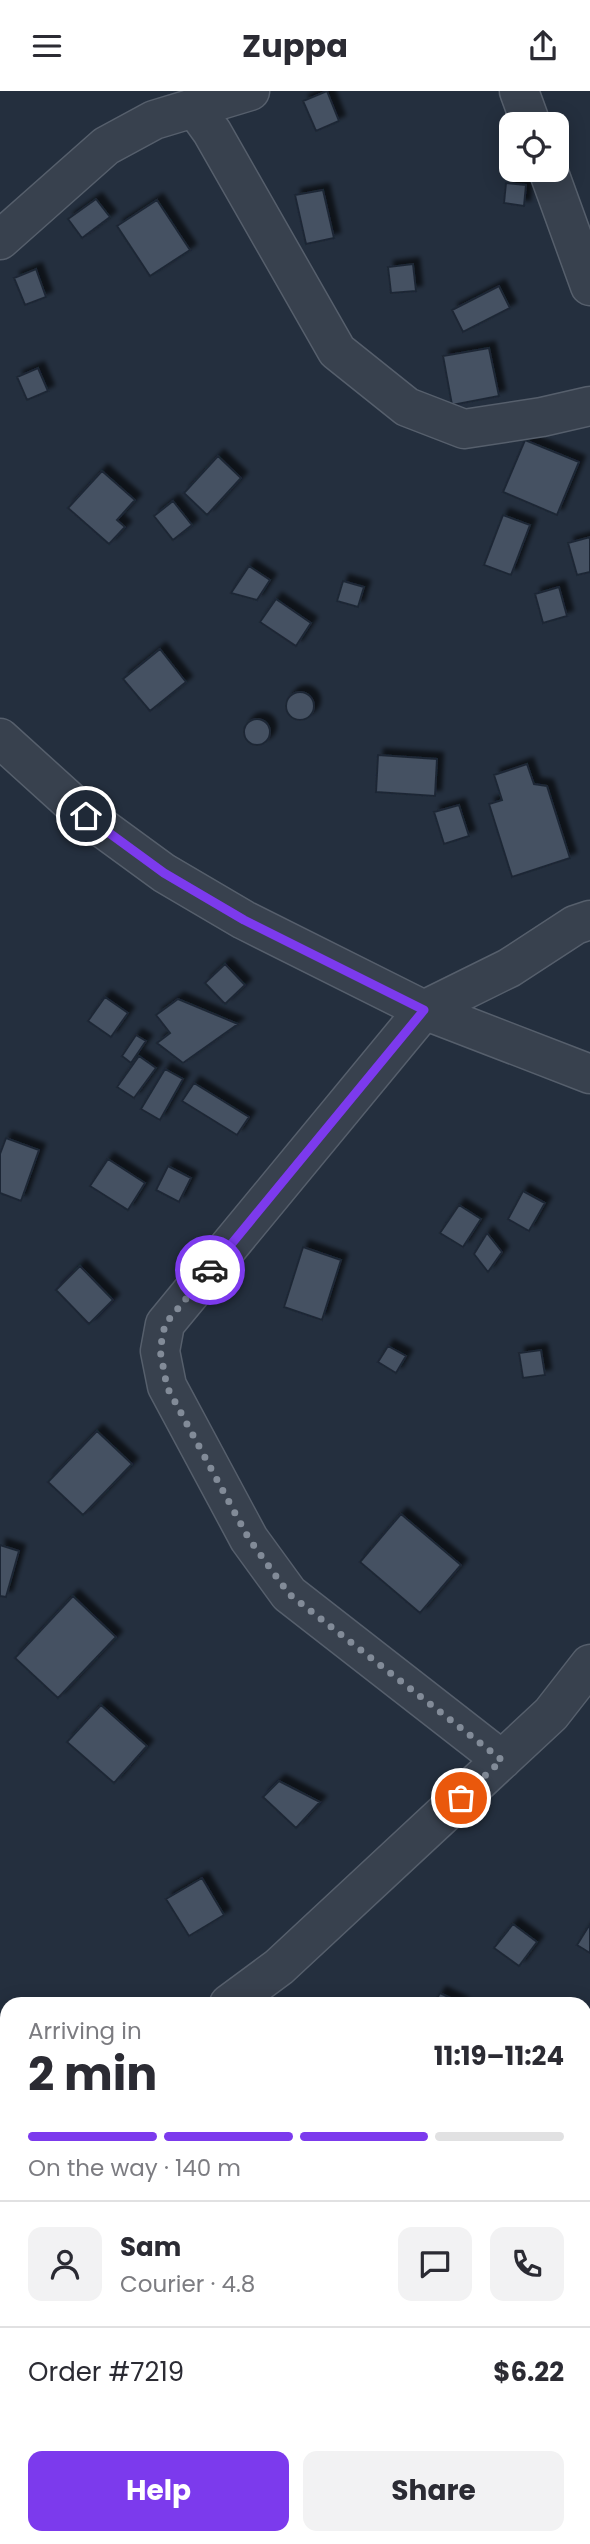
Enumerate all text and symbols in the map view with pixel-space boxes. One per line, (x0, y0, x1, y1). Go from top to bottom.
text: Zuppa (242, 23, 348, 68)
icon: menu (28, 27, 66, 65)
icon: share (524, 27, 562, 65)
map controls (499, 112, 569, 182)
button: locate (499, 112, 569, 182)
pin (56, 786, 116, 846)
icon: home (67, 797, 105, 835)
courier (175, 1235, 245, 1305)
icon: car (191, 1251, 229, 1289)
pin (431, 1768, 491, 1828)
icon: bag (442, 1779, 480, 1817)
text: Arriving in (28, 2015, 142, 2047)
text: 11:19–11:24 (434, 2038, 564, 2074)
text: 2 min (28, 2042, 157, 2106)
text: On the way · 140 m (28, 2152, 241, 2184)
button: person (28, 2227, 102, 2301)
button: chat (398, 2227, 472, 2301)
button: phone (490, 2227, 564, 2301)
text: Sam (120, 2229, 181, 2265)
text: Courier · 4.8 (120, 2268, 255, 2300)
text: Order #7219 (28, 2354, 184, 2390)
text: $6.22 (493, 2354, 564, 2390)
button: Help (28, 2451, 289, 2531)
button: Share (303, 2451, 564, 2531)

